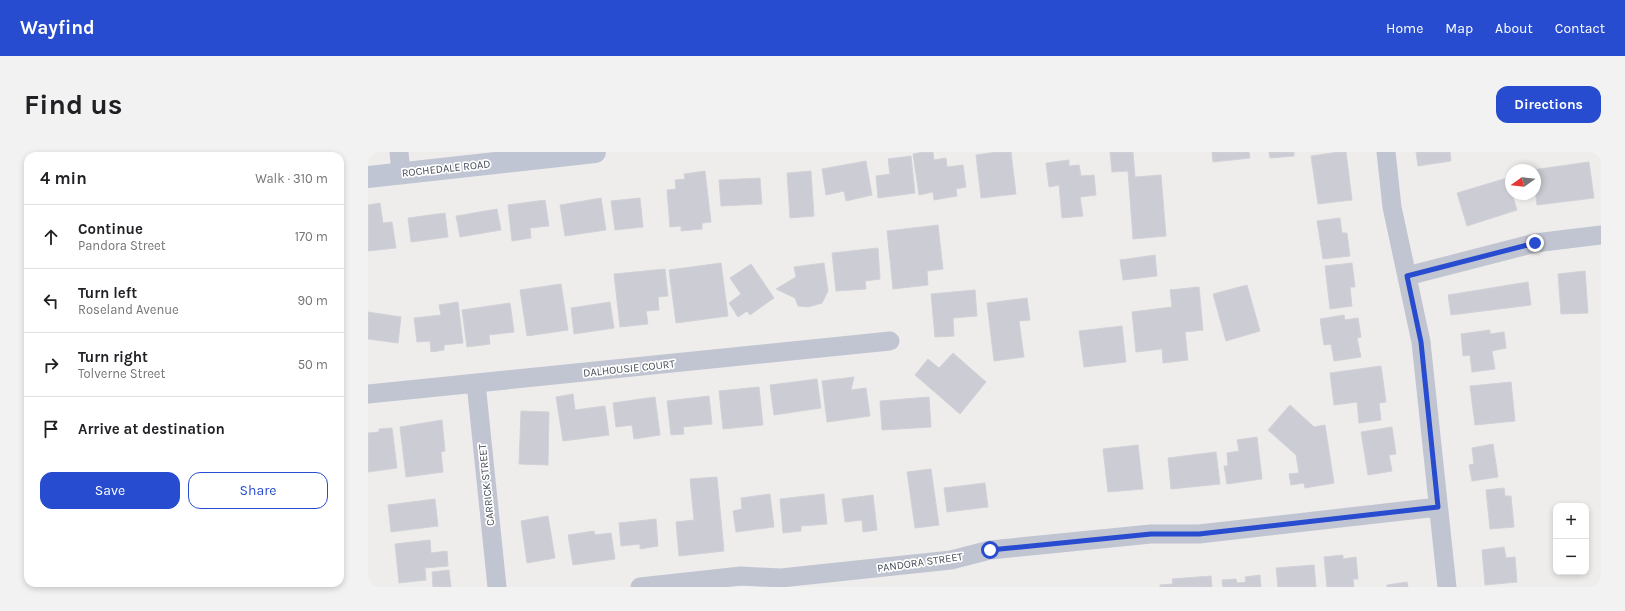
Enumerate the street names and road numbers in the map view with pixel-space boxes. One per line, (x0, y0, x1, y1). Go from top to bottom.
street label: ROCHEDALE ROAD (401, 157, 491, 180)
street label: DALHOUSIE COURT (583, 357, 676, 380)
street label: CARRICK STREET (476, 443, 497, 527)
street label: PANDORA STREET (876, 550, 964, 575)

